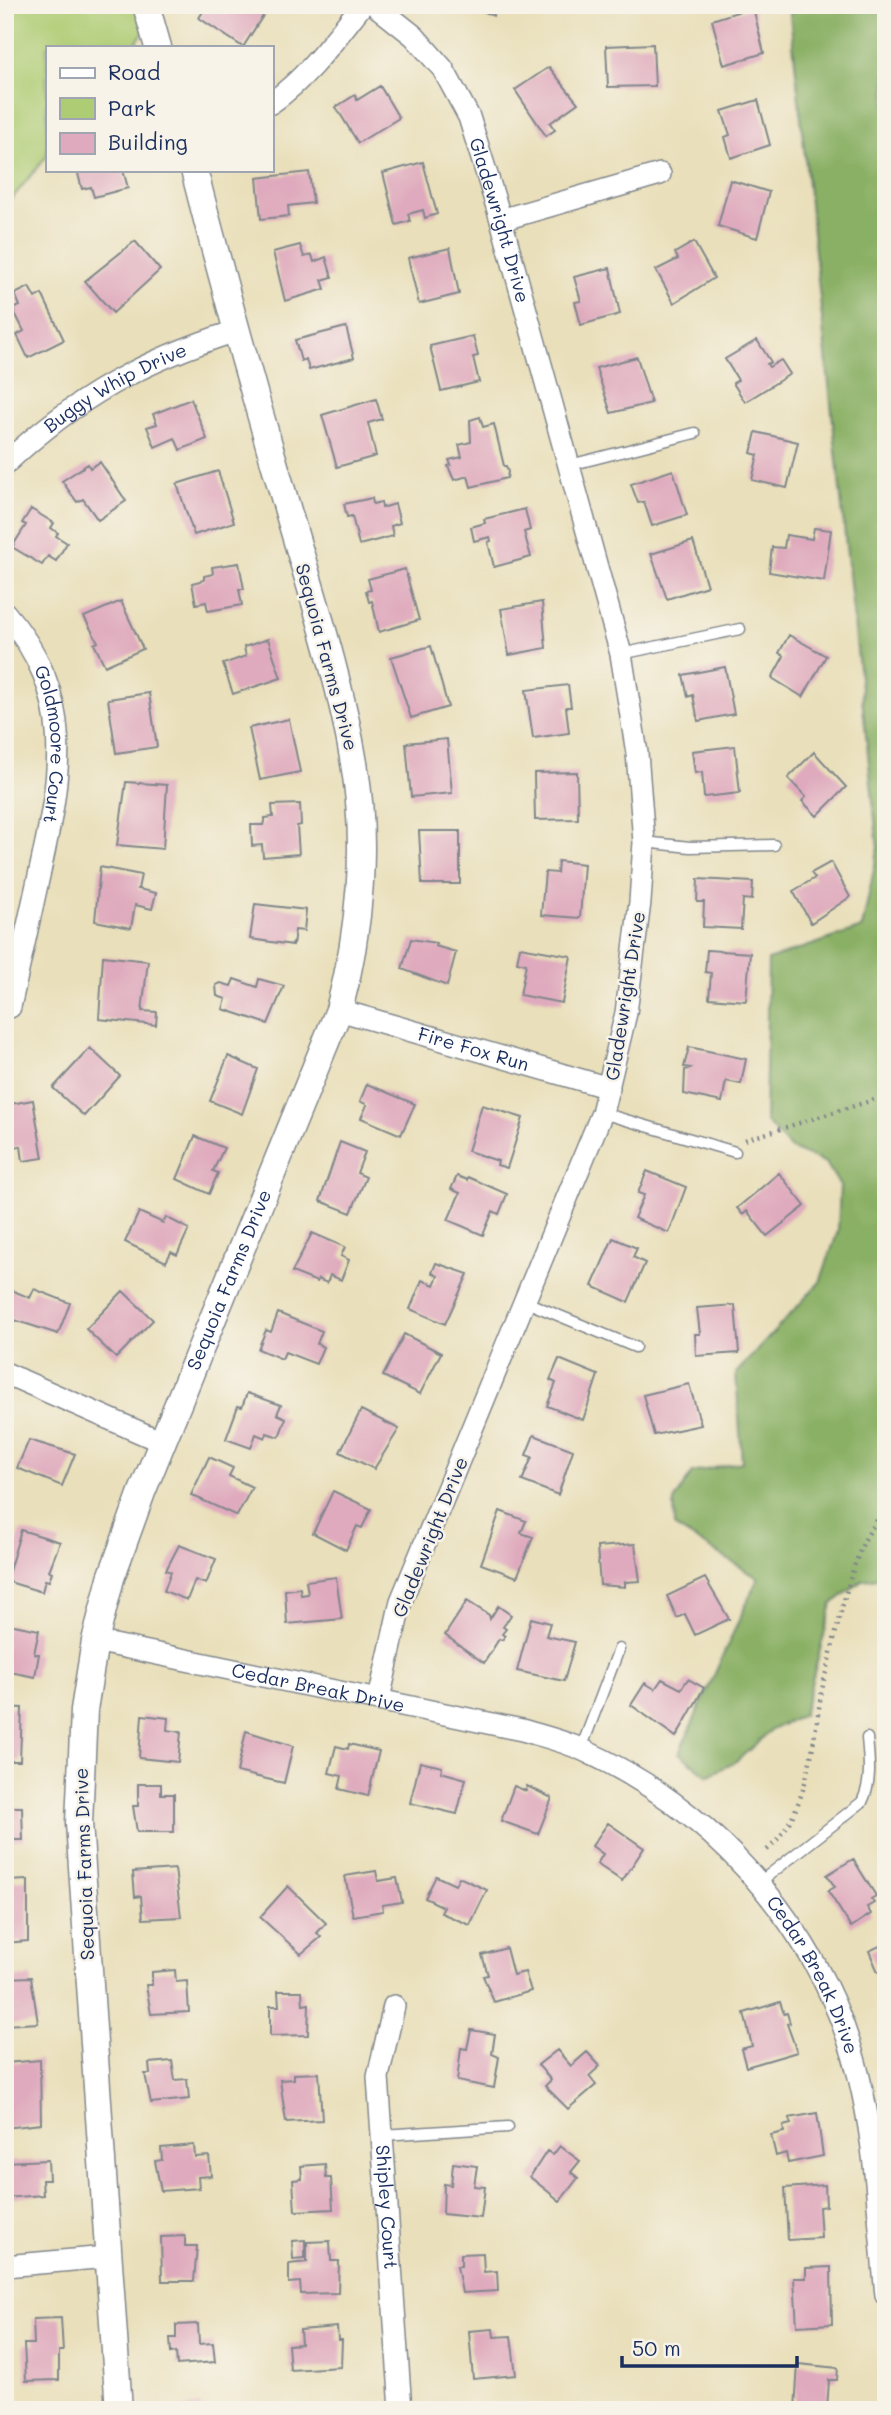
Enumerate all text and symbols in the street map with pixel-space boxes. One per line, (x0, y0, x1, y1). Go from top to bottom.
legend (46, 46, 273, 172)
text: Road (108, 58, 160, 85)
text: Park (108, 94, 156, 121)
text: Building (108, 128, 188, 155)
street label: Gladewright Drive (464, 134, 536, 305)
street label: Buggy Whip Drive (38, 337, 190, 438)
street label: Sequoia Farms Drive (290, 561, 364, 753)
street label: Goldmoore Court (29, 661, 71, 826)
street label: Gladewright Drive (599, 910, 650, 1082)
street label: Fire Fox Run (415, 1020, 532, 1076)
street label: Sequoia Farms Drive (180, 1186, 276, 1374)
street label: Gladewright Drive (386, 1453, 473, 1621)
street label: Cedar Break Drive (229, 1657, 407, 1717)
street label: Sequoia Farms Drive (68, 1767, 99, 1961)
street label: Cedar Break Drive (761, 1890, 865, 2057)
street label: Shipley Court (371, 2144, 404, 2270)
scale bar (622, 2324, 796, 2368)
text: 50 m (632, 2334, 681, 2361)

